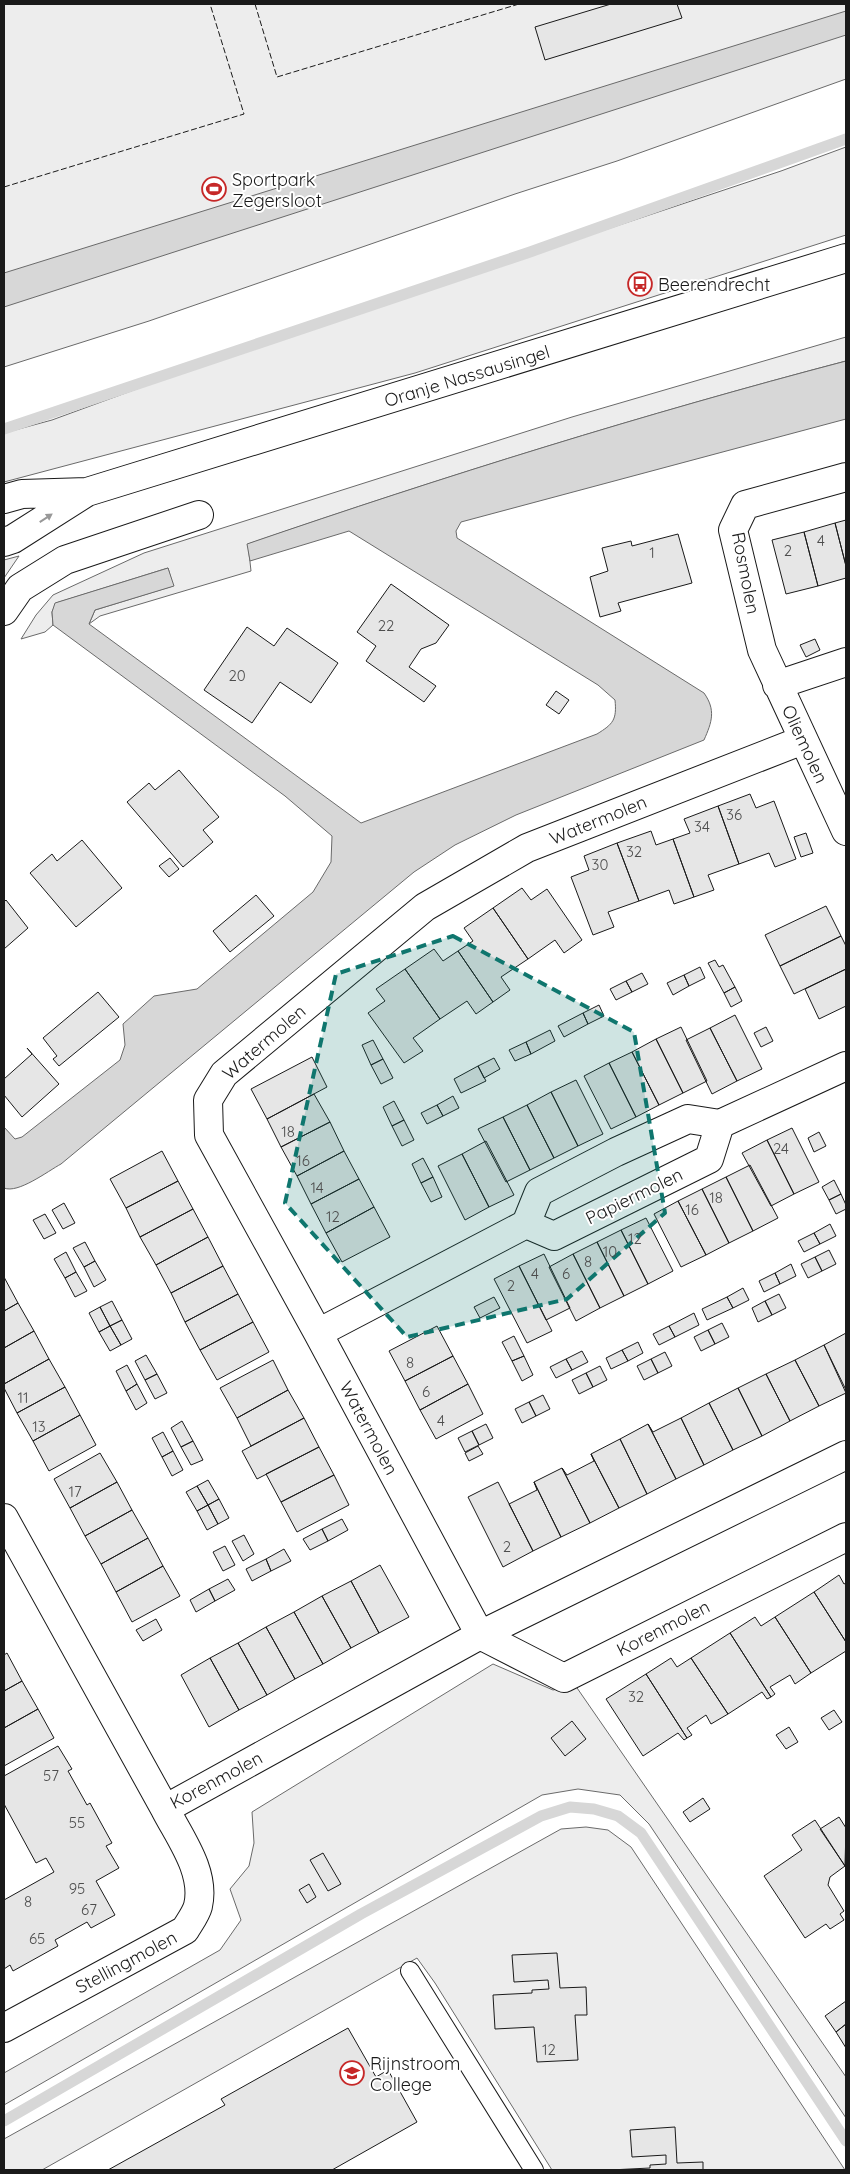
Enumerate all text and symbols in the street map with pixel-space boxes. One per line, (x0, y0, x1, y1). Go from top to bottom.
place label: Sportpark Zegersloot (232, 168, 322, 212)
sports icon: Sportpark Zegersloot (201, 176, 227, 202)
bus stop icon: Beerendrecht (627, 271, 653, 297)
place label: Beerendrecht (658, 273, 770, 296)
street label: Oranje Nassausingel (382, 340, 552, 412)
one-way arrow (39, 513, 52, 523)
street label: Rosmolen (727, 530, 765, 616)
house number: 4 (817, 531, 825, 550)
house number: 2 (784, 541, 792, 560)
house number: 1 (649, 543, 655, 562)
house number: 22 (378, 616, 394, 635)
house number: 20 (228, 666, 246, 685)
street label: Oliemolen (777, 701, 833, 787)
street label: Watermolen (546, 790, 650, 850)
house number: 36 (726, 805, 742, 824)
house number: 34 (694, 817, 710, 836)
house number: 32 (626, 842, 642, 861)
house number: 30 (592, 855, 608, 874)
street label: Watermolen (218, 1000, 310, 1084)
house number: 18 (281, 1122, 295, 1141)
house number: 24 (773, 1139, 789, 1158)
house number: 16 (296, 1151, 310, 1170)
street label: Papiermolen (582, 1163, 686, 1229)
house number: 14 (310, 1178, 324, 1197)
house number: 18 (709, 1188, 723, 1207)
house number: 16 (685, 1200, 699, 1219)
house number: 12 (326, 1207, 340, 1226)
house number: 12 (628, 1229, 642, 1248)
house number: 10 (603, 1242, 617, 1261)
house number: 8 (584, 1252, 592, 1271)
house number: 4 (531, 1264, 539, 1283)
house number: 6 (562, 1264, 570, 1283)
house number: 2 (507, 1276, 515, 1295)
house number: 8 (406, 1353, 414, 1372)
street label: Watermolen (335, 1377, 403, 1479)
house number: 6 (422, 1382, 430, 1401)
house number: 11 (17, 1388, 29, 1407)
house number: 4 (437, 1411, 445, 1430)
house number: 13 (32, 1417, 46, 1436)
house number: 17 (68, 1482, 82, 1501)
house number: 2 (503, 1537, 511, 1556)
street label: Korenmolen (613, 1595, 713, 1661)
house number: 32 (628, 1687, 644, 1706)
street label: Korenmolen (166, 1746, 266, 1814)
house number: 57 (43, 1766, 59, 1785)
house number: 55 (69, 1813, 85, 1832)
house number: 95 (69, 1879, 85, 1898)
house number: 8 (24, 1892, 32, 1911)
house number: 67 (81, 1900, 97, 1919)
street label: Stellingmolen (71, 1926, 181, 1998)
house number: 65 (29, 1929, 45, 1948)
house number: 12 (542, 2040, 556, 2059)
place label: Rijnstroom College (370, 2052, 460, 2096)
school or university icon: Rijnstroom College (339, 2060, 365, 2086)

